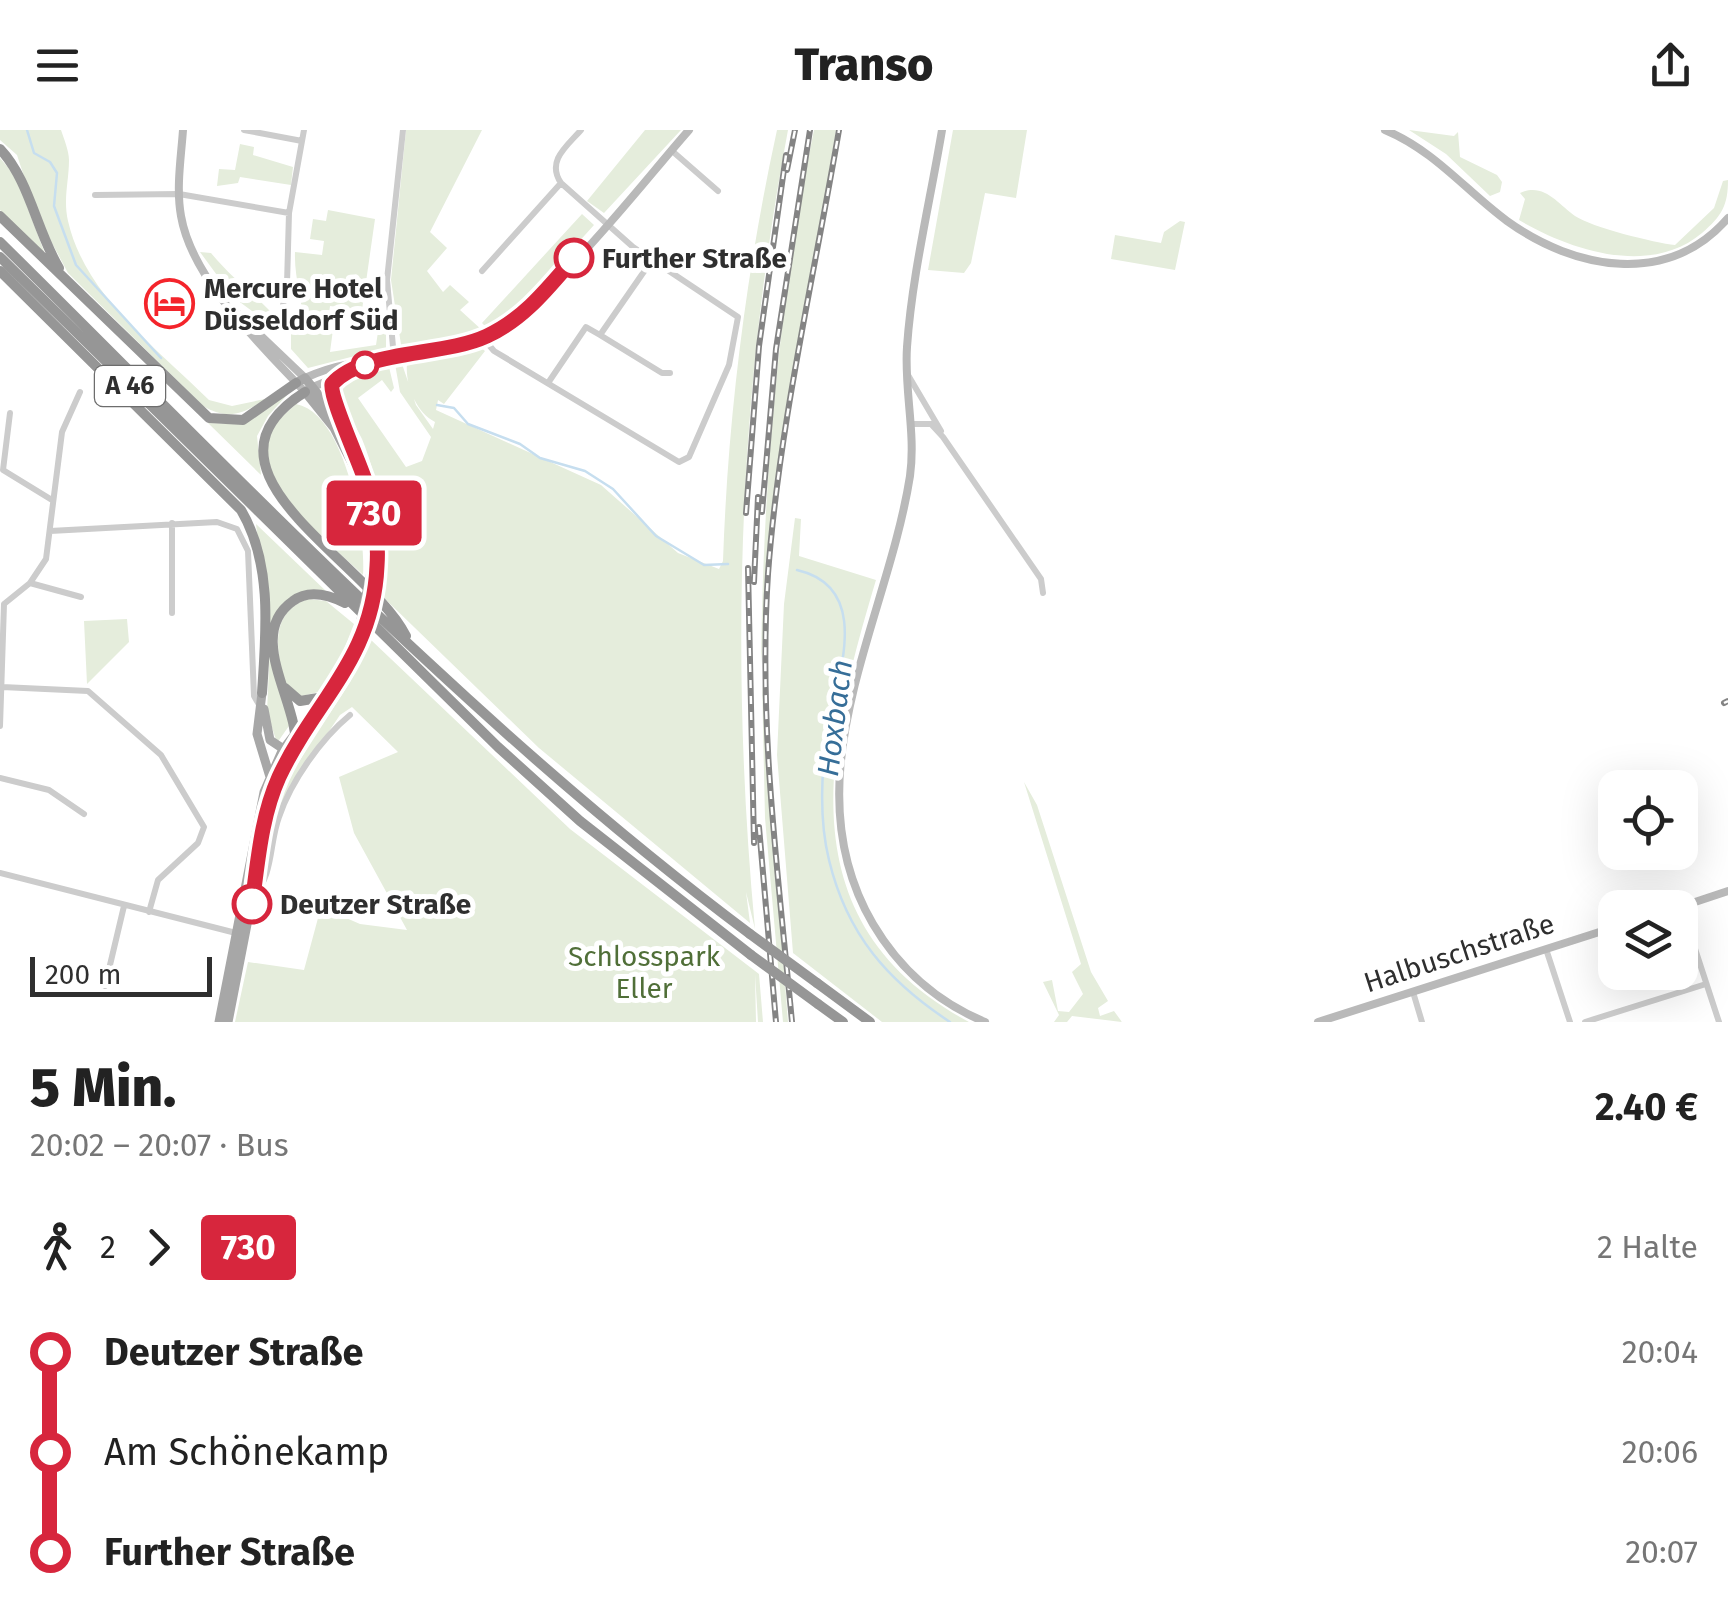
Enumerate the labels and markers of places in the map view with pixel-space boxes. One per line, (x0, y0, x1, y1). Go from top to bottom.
marker: Further Straße (555, 239, 593, 277)
place label: Further Straße (602, 242, 787, 275)
place label: Mercure Hotel Düsseldorf Süd (204, 272, 399, 337)
hotel icon: Mercure Hotel Düsseldorf Süd (143, 278, 195, 330)
unlabelled marker (352, 352, 378, 378)
marker: Deutzer Straße (233, 885, 271, 923)
place label: Deutzer Straße (280, 888, 471, 921)

